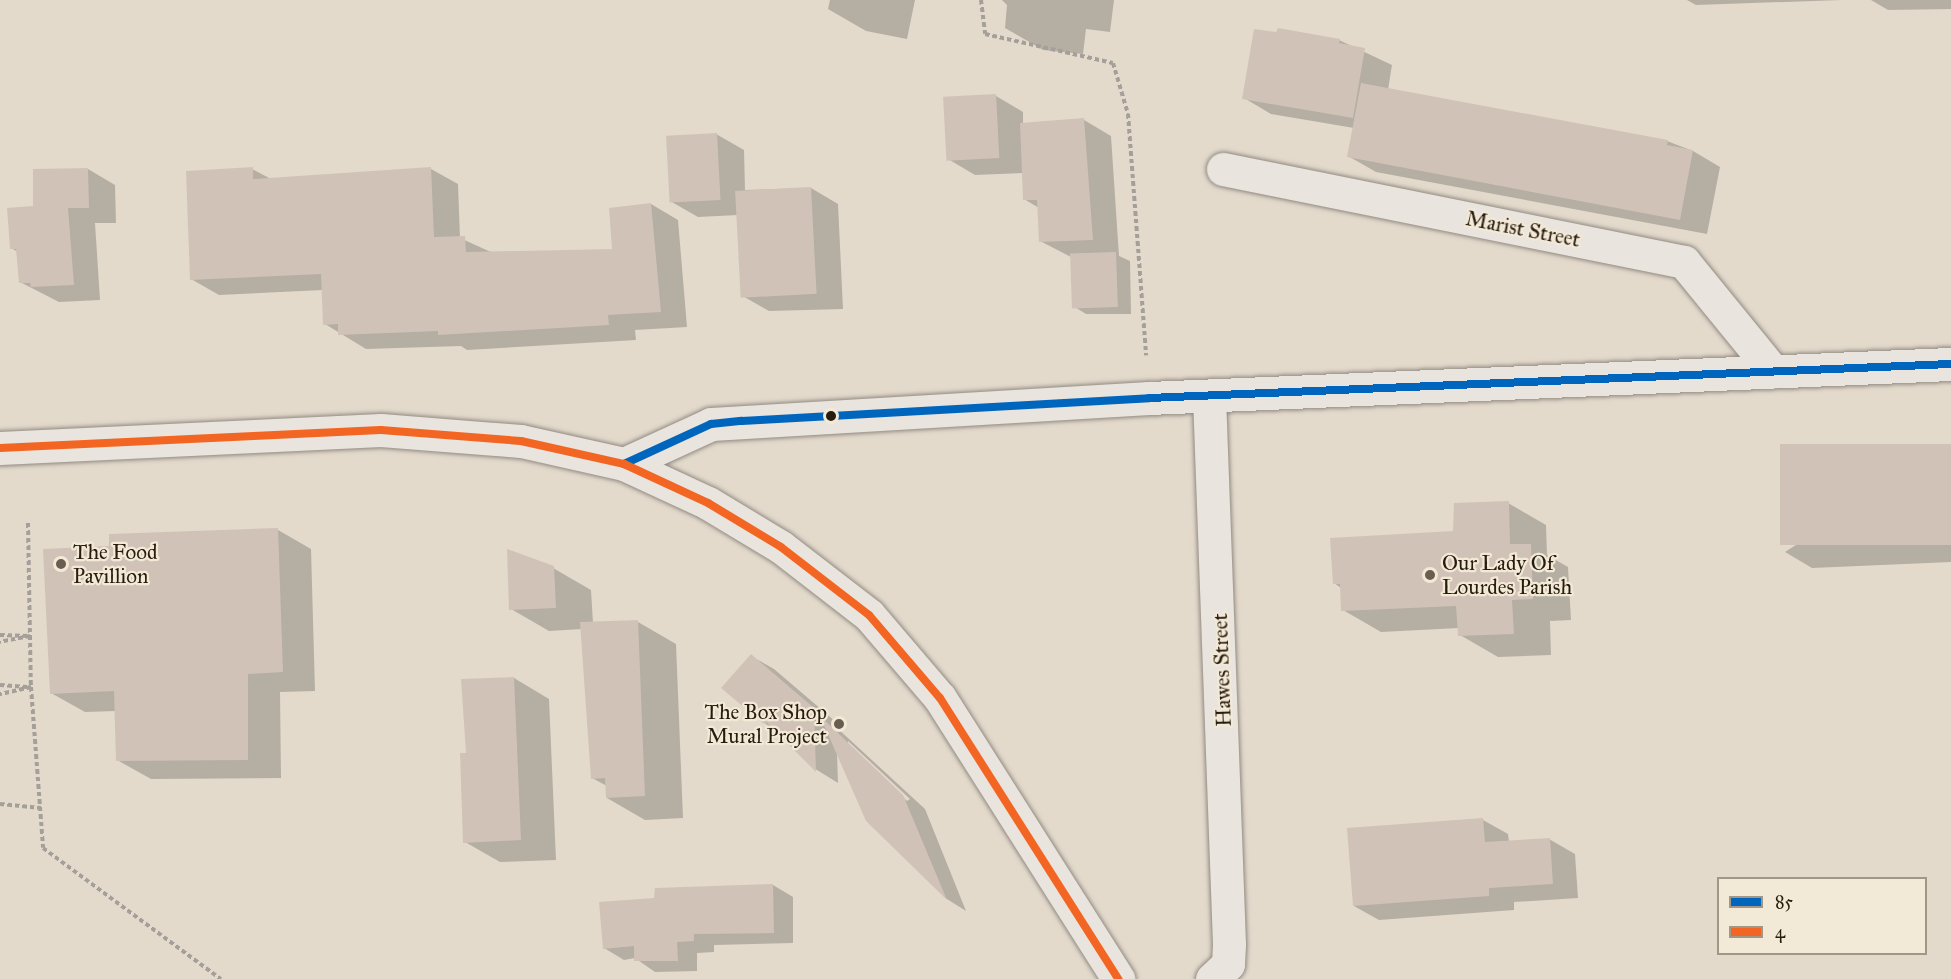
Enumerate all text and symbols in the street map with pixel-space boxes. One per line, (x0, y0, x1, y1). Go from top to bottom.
street label: Marist Street (1464, 206, 1582, 252)
unlabelled marker (825, 410, 837, 422)
place label: The Food Pavillion (73, 539, 158, 589)
place label: Our Lady Of Lourdes Parish (1442, 550, 1572, 600)
marker: The Food Pavillion (54, 557, 68, 571)
marker: Our Lady Of Lourdes Parish (1423, 568, 1437, 582)
street label: Hawes Street (1207, 613, 1237, 727)
place label: The Box Shop Mural Project (704, 699, 827, 749)
marker: The Box Shop Mural Project (832, 717, 846, 731)
legend (1717, 877, 1927, 955)
text: 85 (1775, 891, 1793, 913)
text: 4 (1775, 921, 1785, 943)

